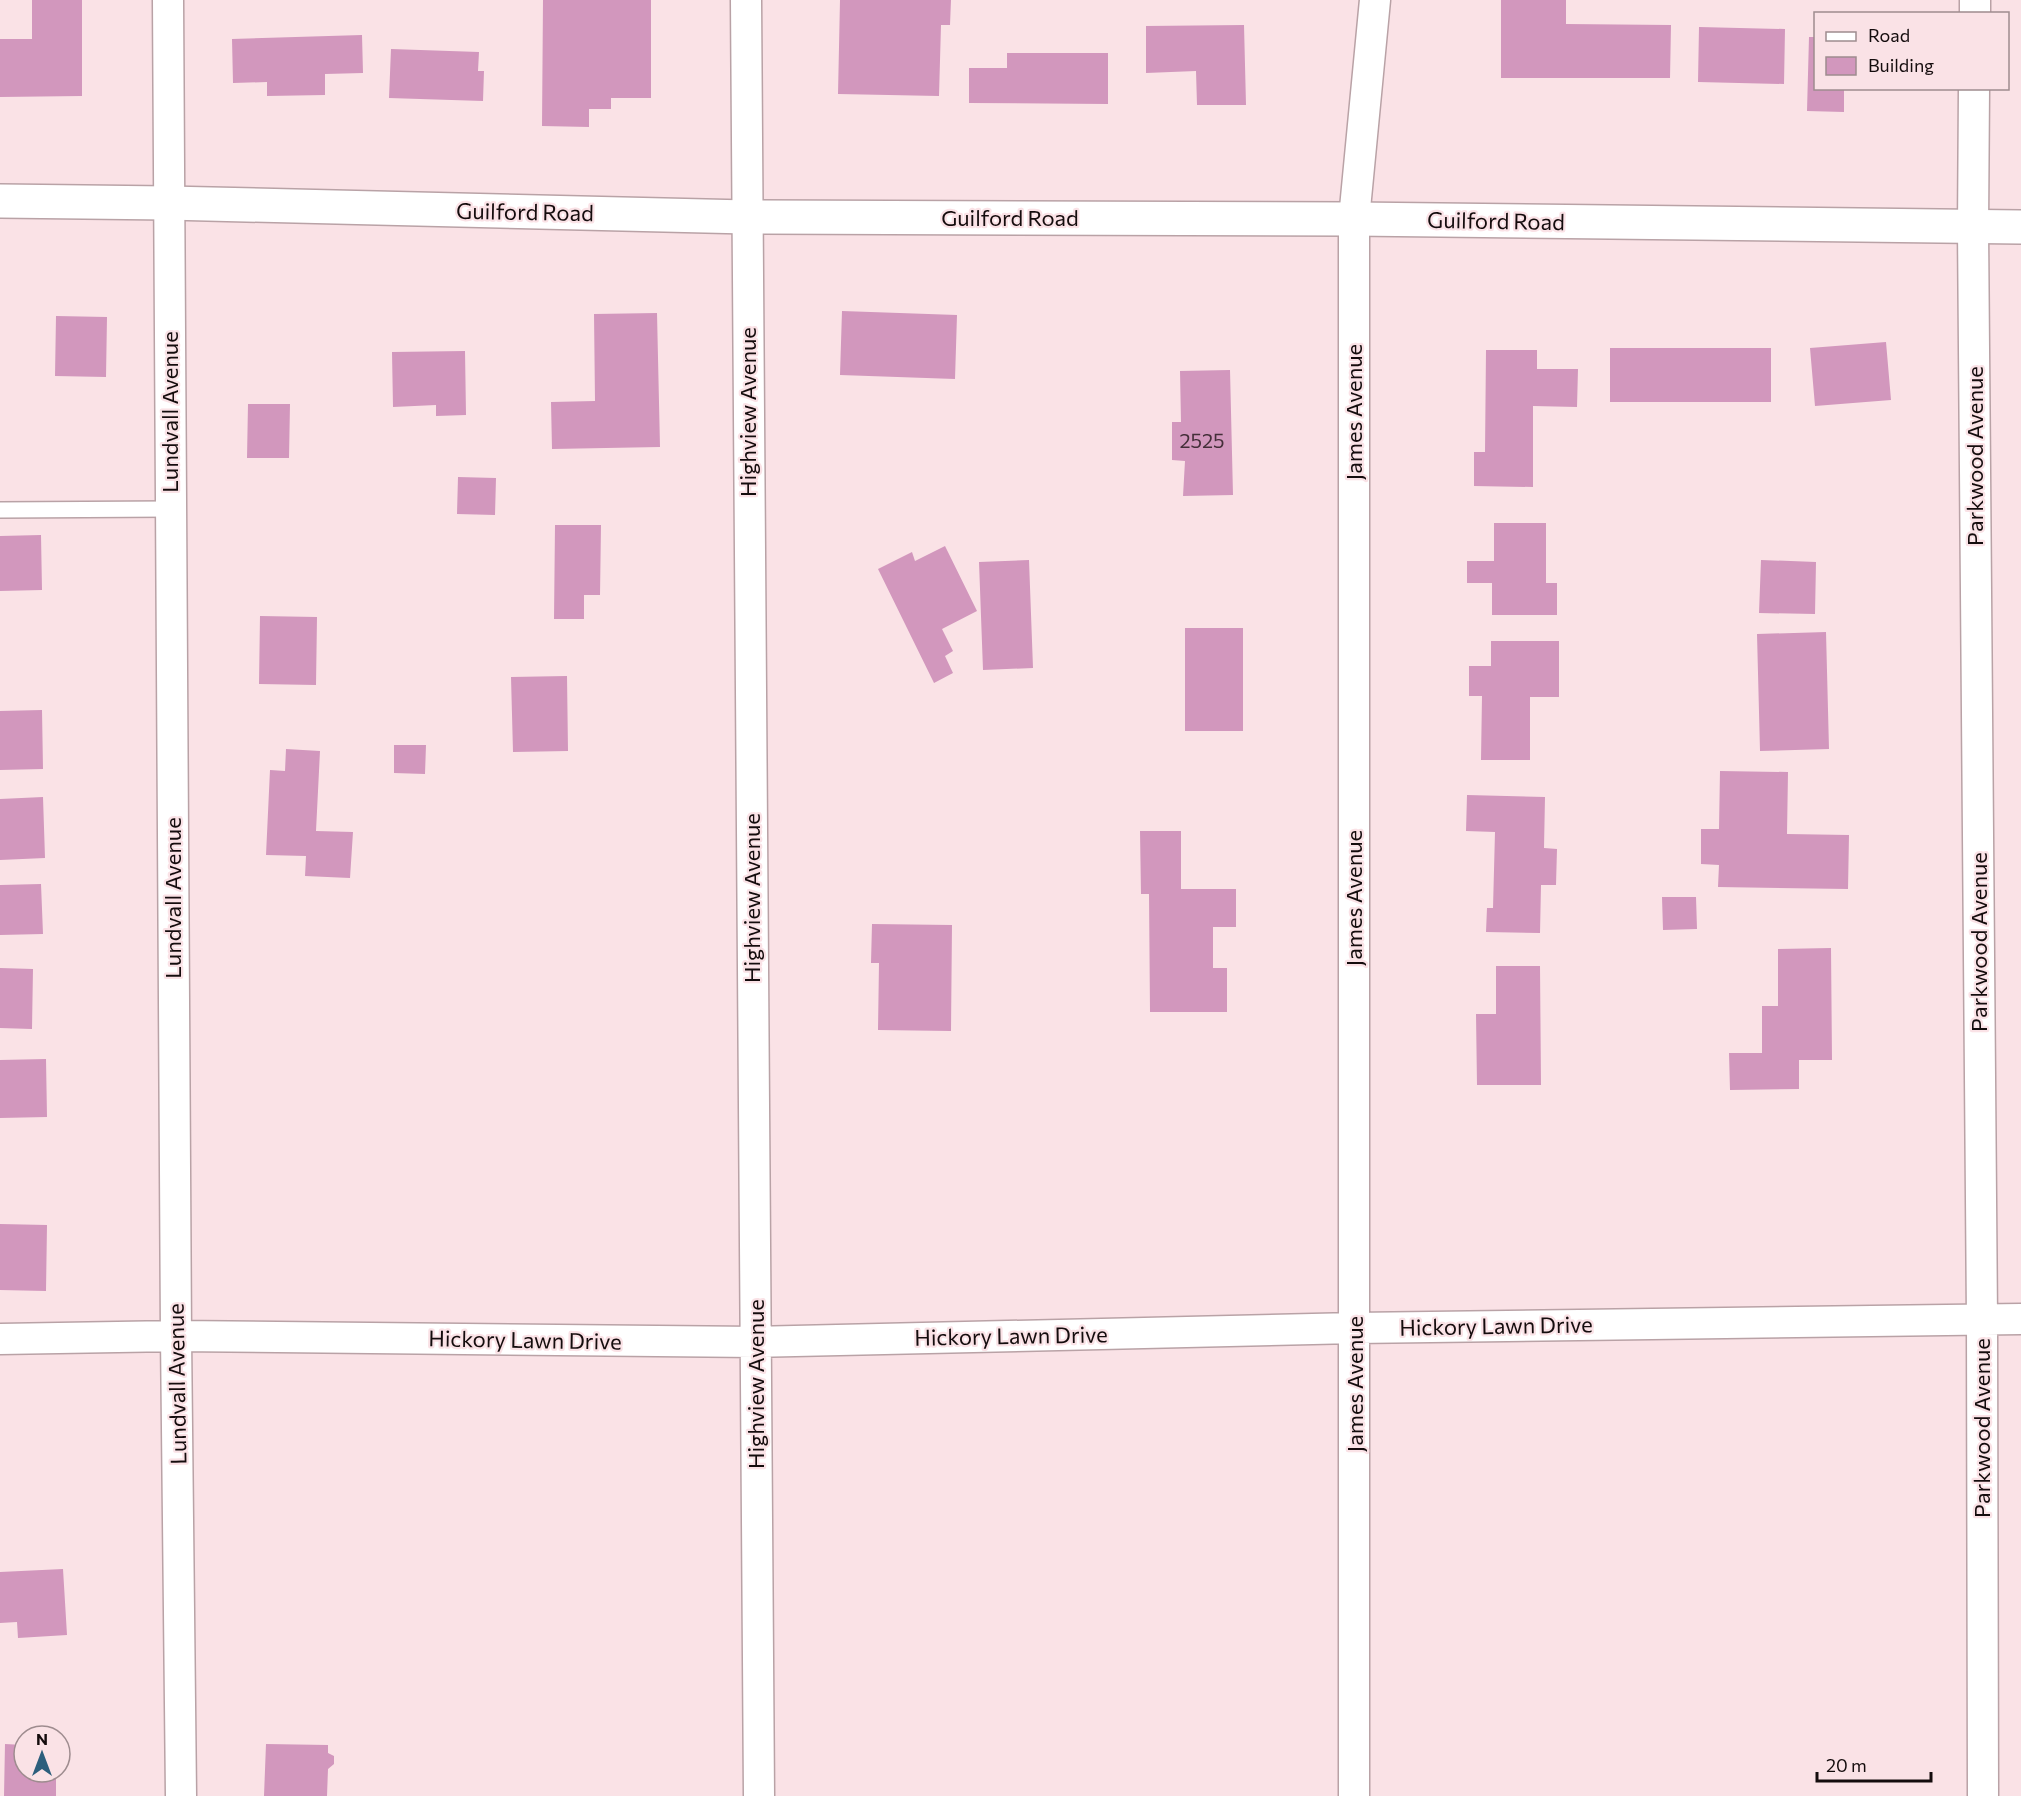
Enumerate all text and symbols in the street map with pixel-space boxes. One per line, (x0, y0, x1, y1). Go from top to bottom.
legend (1814, 12, 2009, 90)
text: Road (1868, 24, 1910, 46)
text: Building (1868, 54, 1934, 76)
street label: Guilford Road (456, 197, 594, 226)
street label: Guilford Road (941, 204, 1079, 231)
street label: Guilford Road (1427, 206, 1565, 235)
street label: Highview Avenue (734, 327, 761, 497)
street label: Lundvall Avenue (156, 331, 183, 493)
street label: James Avenue (1340, 344, 1367, 480)
street label: Parkwood Avenue (1961, 366, 1988, 546)
house number: 2525 (1179, 428, 1225, 452)
street label: Highview Avenue (738, 813, 765, 983)
street label: Lundvall Avenue (159, 817, 186, 979)
street label: James Avenue (1340, 830, 1367, 966)
street label: Parkwood Avenue (1965, 852, 1992, 1032)
street label: Highview Avenue (742, 1299, 769, 1469)
street label: Lundvall Avenue (162, 1303, 191, 1465)
street label: Hickory Lawn Drive (1399, 1310, 1593, 1341)
street label: James Avenue (1341, 1316, 1368, 1452)
street label: Hickory Lawn Drive (914, 1320, 1108, 1351)
street label: Hickory Lawn Drive (428, 1324, 622, 1355)
street label: Parkwood Avenue (1968, 1338, 1995, 1518)
north arrow (12, 1724, 72, 1784)
text: N (36, 1729, 48, 1748)
scale bar (1817, 1745, 1931, 1783)
text: 20 m (1826, 1754, 1867, 1776)

